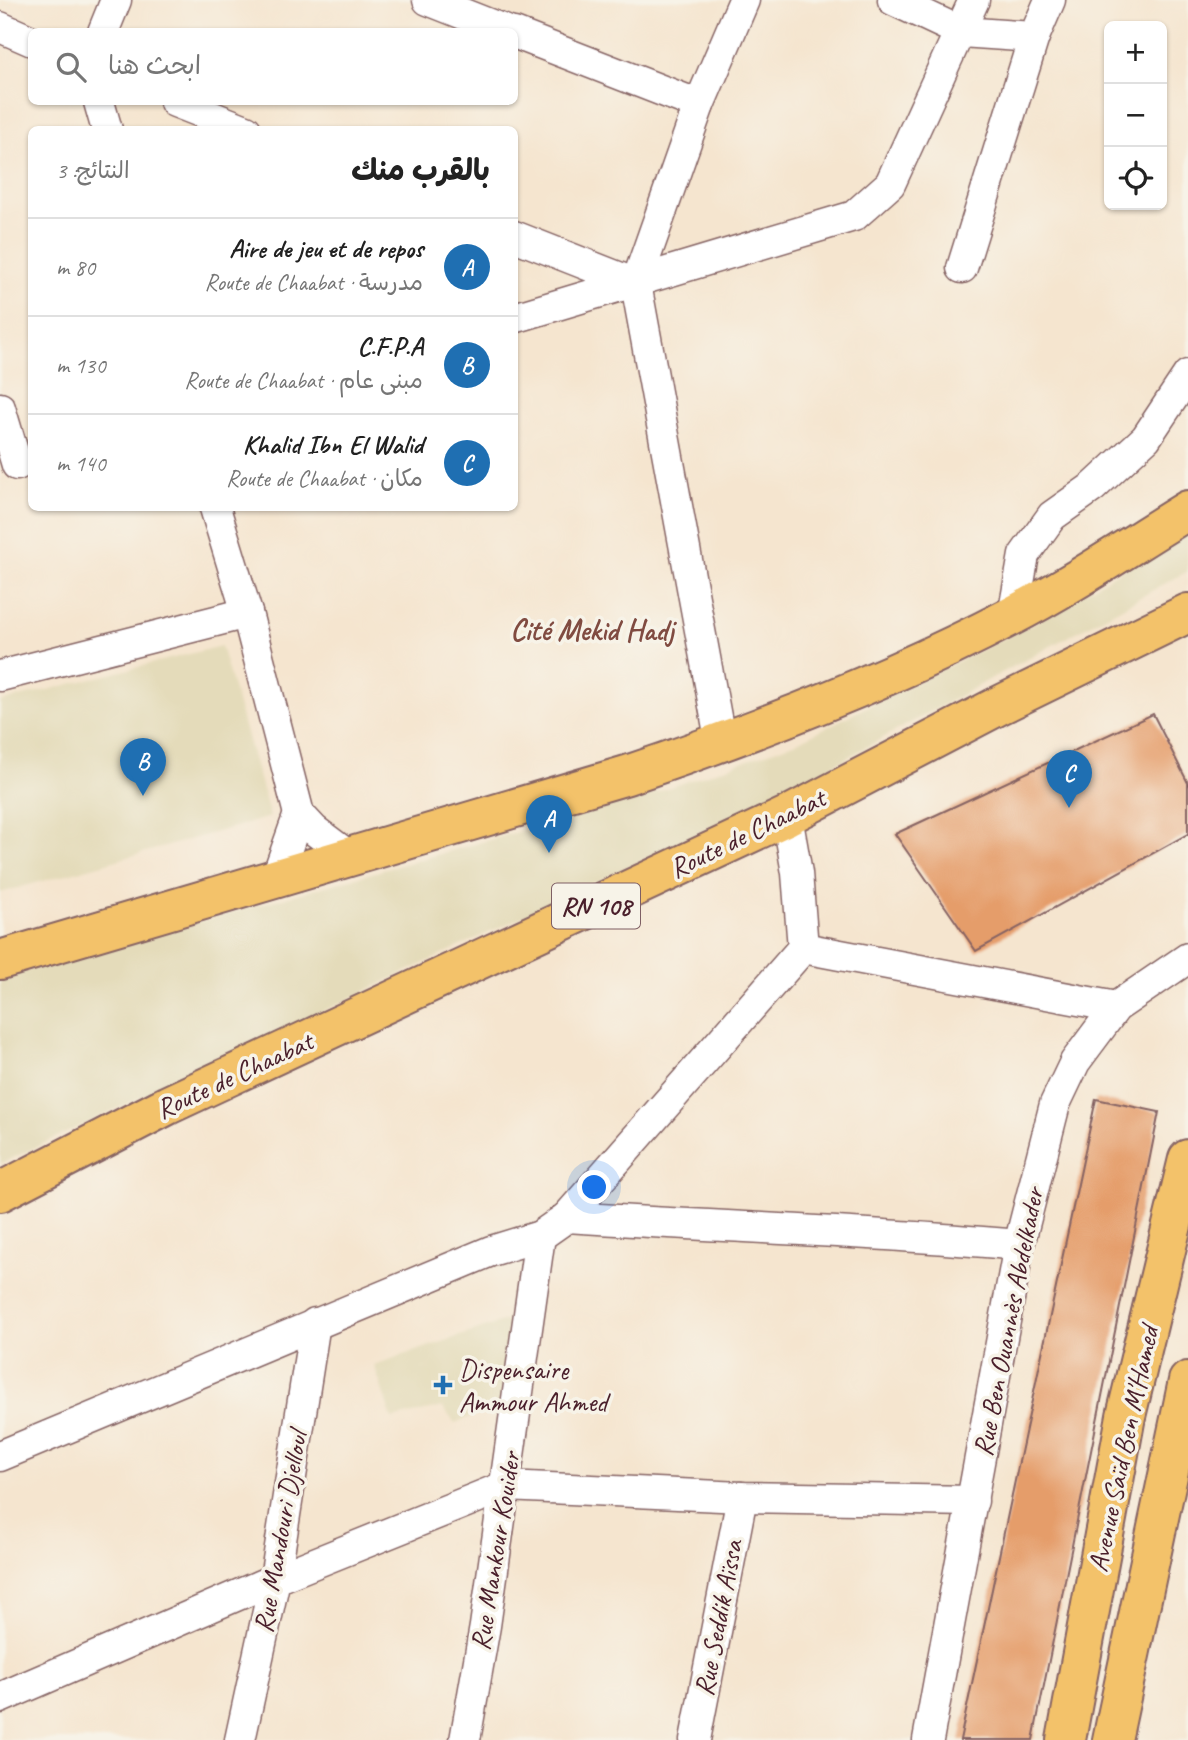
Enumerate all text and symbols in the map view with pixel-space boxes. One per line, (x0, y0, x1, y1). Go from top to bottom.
map controls (1104, 21, 1167, 210)
button: + (1104, 21, 1167, 84)
search box (28, 28, 518, 105)
icon: search (52, 48, 90, 86)
text: ابحث هنا (108, 49, 201, 82)
button: − (1104, 84, 1167, 147)
button: locate (1104, 147, 1167, 210)
text: بالقرب منك (351, 151, 490, 189)
text: النتائج: 3 (56, 156, 130, 185)
text: Aire de jeu et de repos (229, 232, 423, 265)
text: 80 m (56, 253, 95, 282)
text: A (461, 253, 473, 282)
text: مدرسة · Route de Chaabat (205, 268, 423, 297)
text: C.F.P.A (358, 330, 423, 363)
text: 130 m (56, 351, 106, 380)
text: B (461, 351, 473, 380)
text: مبنى عام · Route de Chaabat (184, 366, 423, 395)
text: Khalid Ibn El Walid (243, 428, 423, 461)
text: 140 m (56, 449, 106, 478)
text: C (462, 449, 473, 478)
text: مكان · Route de Chaabat (226, 464, 423, 493)
district label: Cité Mekid Hadj (510, 611, 677, 649)
pin: B (120, 738, 166, 796)
pin: C (1046, 750, 1092, 808)
street label: Route de Chaabat (663, 779, 833, 886)
pin: A (526, 795, 572, 853)
road number: RN 108 (552, 884, 640, 928)
street label: Route de Chaabat (150, 1022, 320, 1127)
your location (577, 1170, 611, 1204)
street label: Rue Ben Ouannès Abdelkader (965, 1182, 1052, 1459)
street label: Avenue Saïd Ben M'Hamed (1080, 1319, 1167, 1575)
place label: Dispensaire Ammour Ahmed (459, 1352, 611, 1419)
marker: Dispensaire Ammour Ahmed (433, 1375, 453, 1395)
street label: Rue Mandouri Djelloul (245, 1424, 316, 1635)
street label: Rue Mankour Kouider (462, 1447, 528, 1653)
street label: Rue Seddik Aïssa (686, 1535, 751, 1699)

